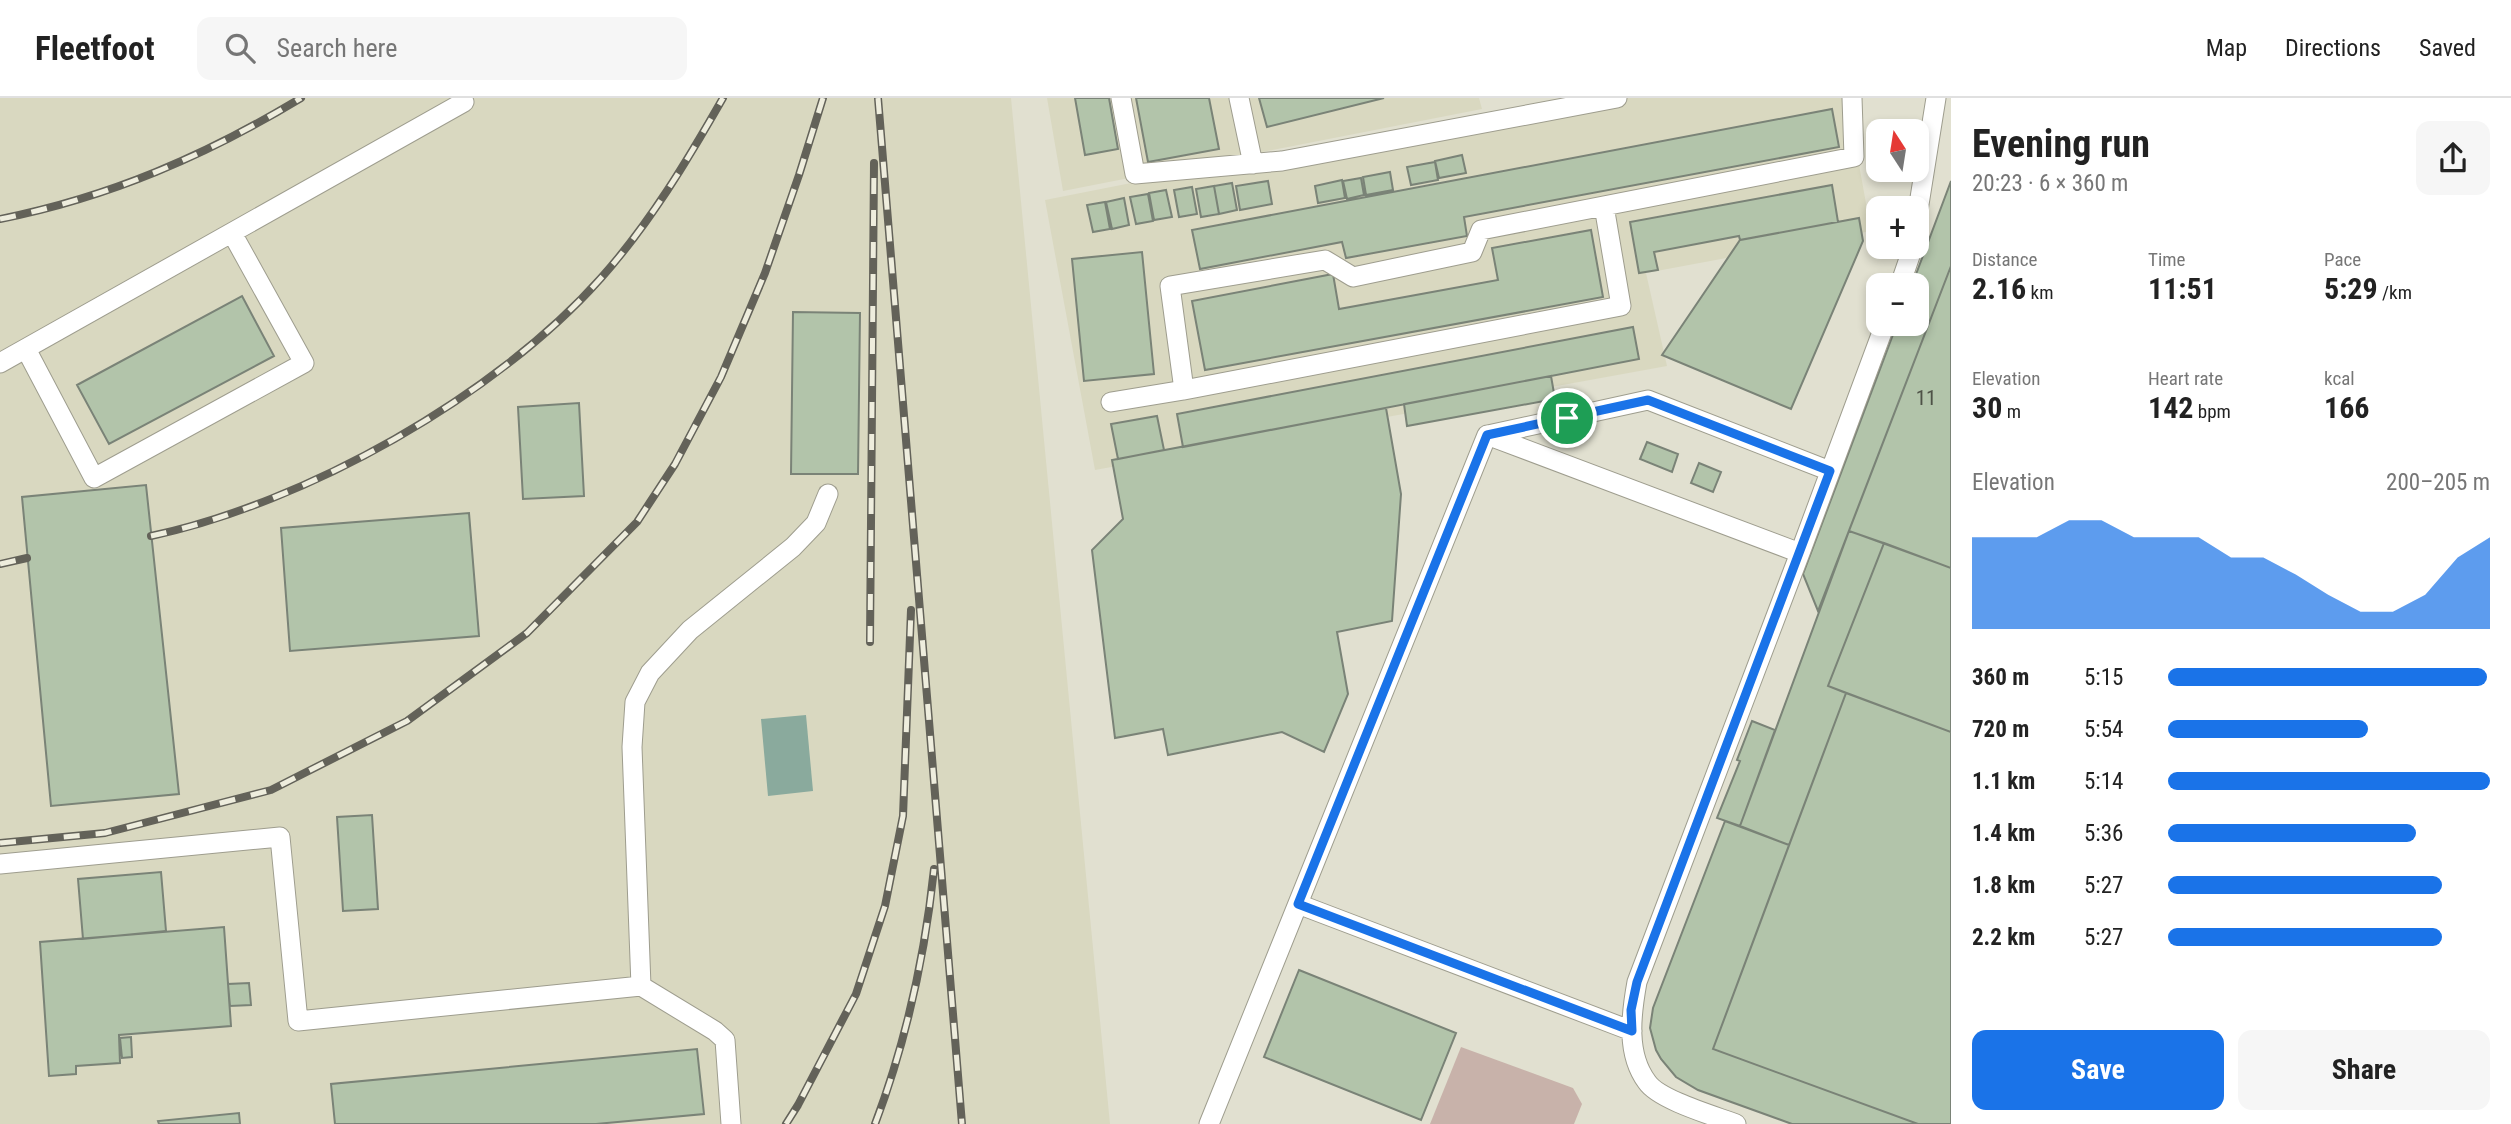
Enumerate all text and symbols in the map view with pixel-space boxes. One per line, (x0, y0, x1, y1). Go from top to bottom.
search box (197, 17, 687, 80)
text: Fleetfoot (35, 29, 155, 68)
icon: search (221, 29, 259, 67)
text: Search here (277, 33, 397, 63)
text: Map (2206, 34, 2247, 62)
text: Directions (2285, 34, 2381, 62)
text: Saved (2419, 34, 2476, 62)
north arrow (1866, 119, 1928, 182)
map controls (1866, 119, 1929, 336)
button: share (2416, 121, 2490, 195)
text: Evening run (1972, 122, 2150, 166)
text: 20:23 · 6 × 360 m (1972, 170, 2128, 197)
button: + (1866, 196, 1929, 259)
text: Distance (1972, 248, 2037, 271)
text: Time (2148, 248, 2185, 271)
text: Pace (2324, 248, 2361, 271)
text: 2.16 (1972, 271, 2026, 306)
text: 11:51 (2148, 271, 2217, 306)
text: 5:29 (2324, 271, 2378, 306)
button: − (1866, 273, 1929, 336)
text: km (2026, 281, 2053, 304)
text: /km (2378, 281, 2412, 304)
text: Elevation (1972, 367, 2040, 390)
text: Heart rate (2148, 367, 2223, 390)
text: kcal (2324, 367, 2355, 390)
house number: 11 (1916, 386, 1936, 410)
pin (1537, 388, 1597, 448)
text: 30 (1972, 390, 2002, 425)
text: 142 (2148, 390, 2193, 425)
text: 166 (2324, 390, 2369, 425)
icon: arrive (1548, 399, 1586, 437)
text: m (2002, 400, 2021, 423)
text: bpm (2193, 400, 2231, 423)
text: Elevation (1972, 469, 2055, 496)
text: 200–205 m (2386, 469, 2490, 496)
text: 360 m (1972, 664, 2029, 691)
text: 5:15 (2084, 664, 2123, 691)
text: 720 m (1972, 716, 2029, 743)
text: 5:54 (2084, 716, 2123, 743)
text: 1.1 km (1972, 768, 2035, 795)
text: 5:14 (2084, 768, 2123, 795)
text: 1.4 km (1972, 820, 2035, 847)
text: 5:36 (2084, 820, 2123, 847)
text: 1.8 km (1972, 872, 2035, 899)
text: 5:27 (2084, 872, 2123, 899)
text: 2.2 km (1972, 924, 2035, 951)
text: 5:27 (2084, 924, 2123, 951)
button: Save (1972, 1030, 2224, 1110)
button: Share (2238, 1030, 2490, 1110)

